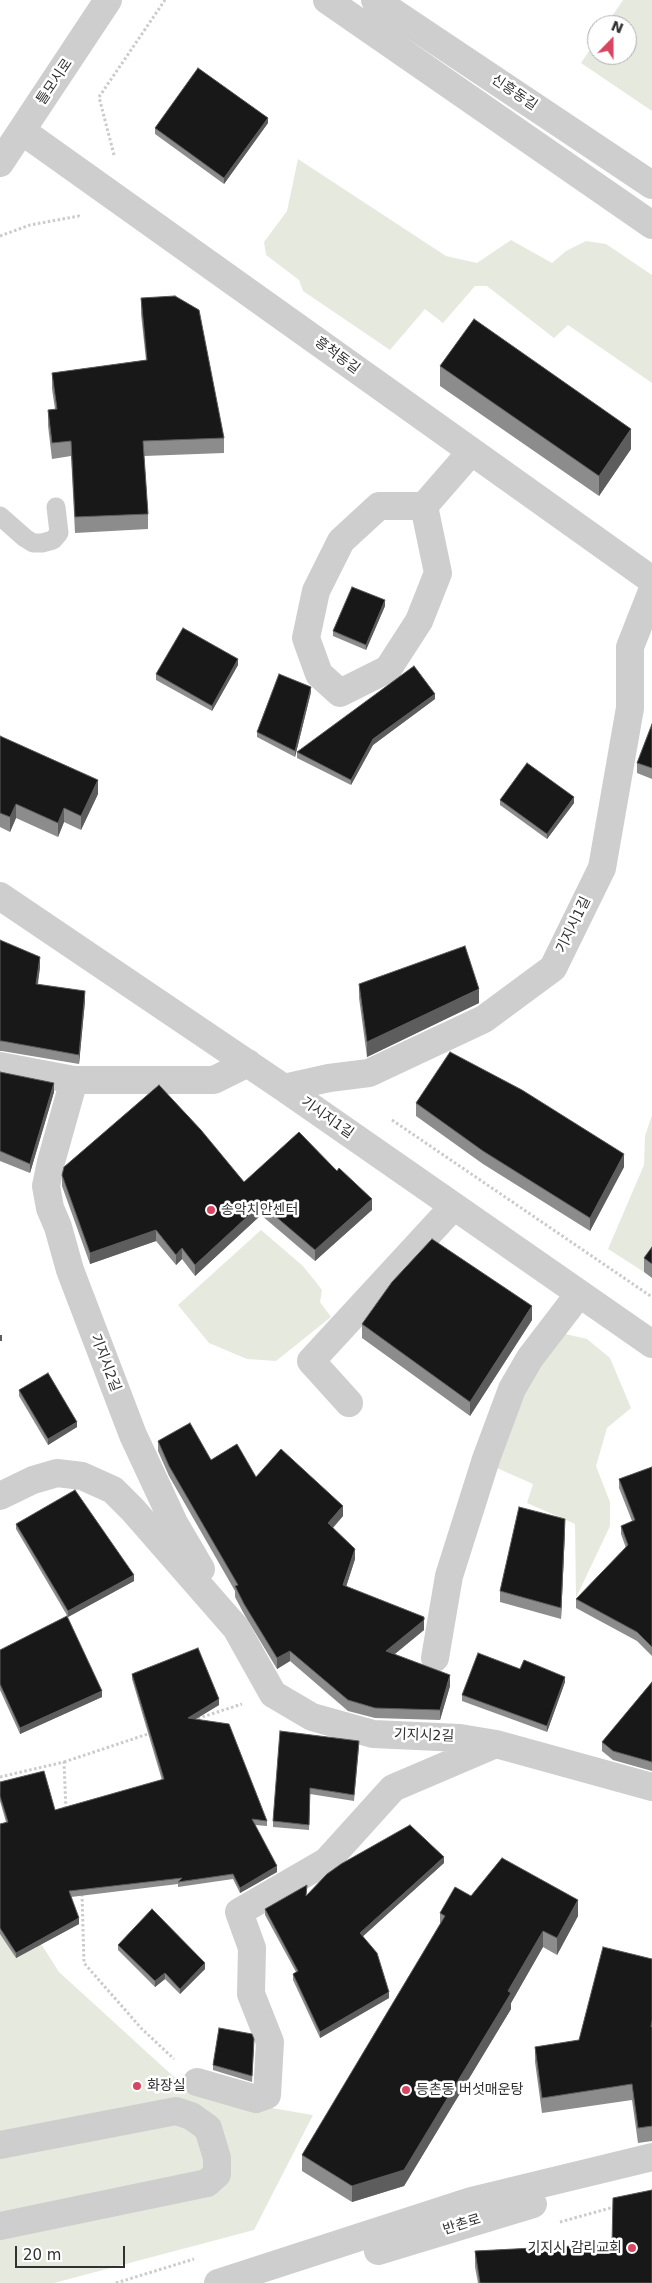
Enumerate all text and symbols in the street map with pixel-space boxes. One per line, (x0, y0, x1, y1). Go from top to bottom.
north arrow (587, 15, 637, 65)
text: N (609, 17, 626, 37)
street label: 틀모시로 (34, 56, 76, 108)
street label: 신흥동길 (488, 72, 540, 114)
street label: 흥척동길 (311, 334, 363, 378)
street label: 기지시1길 (553, 894, 595, 956)
street label: 기시지1길 (297, 1094, 357, 1142)
place label: 송악치안센터 (221, 1202, 298, 1218)
marker: 송악치안센터 (205, 1204, 217, 1216)
street label: 기지시2길 (86, 1332, 124, 1394)
street label: 기지시2길 (394, 1727, 454, 1745)
place label: 화장실 (147, 2078, 186, 2094)
marker: 화장실 (131, 2080, 143, 2092)
place label: 등촌동 버섯매운탕 (416, 2082, 523, 2098)
marker: 등촌동 버섯매운탕 (400, 2084, 412, 2096)
street label: 반촌로 (441, 2211, 483, 2239)
scale bar (18, 2236, 128, 2268)
place label: 기지시 감리교회 (527, 2240, 622, 2256)
marker: 기지시 감리교회 (626, 2242, 638, 2254)
text: 20 m (23, 2246, 61, 2264)

